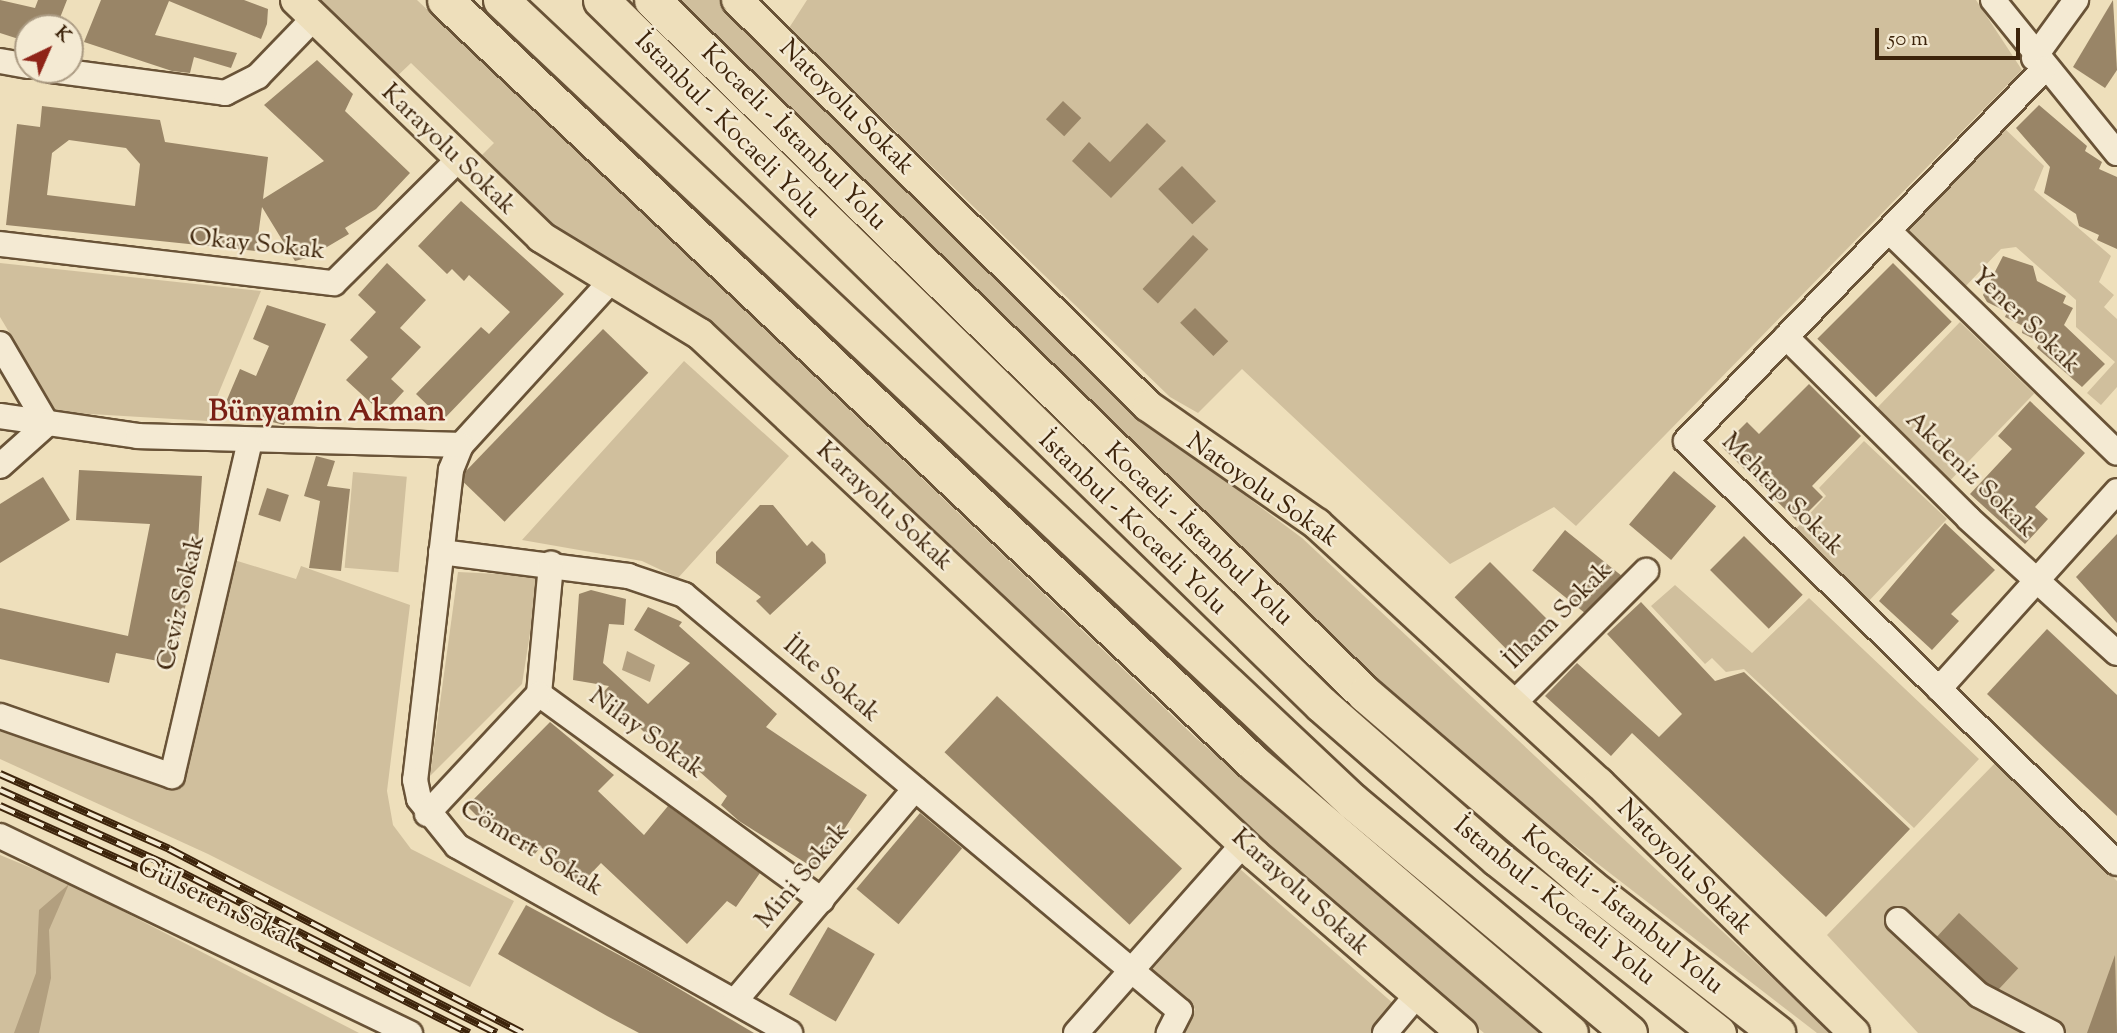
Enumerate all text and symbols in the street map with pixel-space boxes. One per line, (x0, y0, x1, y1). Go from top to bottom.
north arrow (14, 14, 84, 84)
scale bar (1879, 14, 2024, 58)
text: K (48, 20, 77, 49)
text: 50 m (1888, 25, 1928, 55)
street label: İstanbul - Kocaeli Yolu (627, 26, 827, 226)
street label: Natoyolu Sokak (772, 34, 920, 182)
street label: Kocaeli - İstanbul Yolu (693, 38, 893, 238)
street label: Karayolu Sokak (374, 78, 522, 222)
street label: Okay Sokak (188, 222, 326, 268)
street label: Yener Sokak (1964, 261, 2086, 381)
district label: Bünyamin Akman (209, 395, 445, 431)
street label: Akdeniz Sokak (1898, 405, 2042, 545)
street label: İstanbul - Kocaeli Yolu (1031, 426, 1233, 622)
street label: Natoyolu Sokak (1180, 427, 1344, 555)
street label: Mehtap Sokak (1714, 427, 1850, 563)
street label: Karayolu Sokak (809, 436, 959, 578)
street label: Kocaeli - İstanbul Yolu (1097, 437, 1299, 633)
street label: Ceviz Sokak (151, 532, 213, 674)
street label: İlham Sokak (1498, 555, 1620, 677)
street label: İlke Sokak (776, 630, 886, 730)
street label: Nilay Sokak (582, 682, 710, 786)
street label: Cömert Sokak (454, 794, 608, 904)
street label: Natoyolu Sokak (1610, 794, 1758, 942)
street label: İstanbul - Kocaeli Yolu (1447, 811, 1661, 993)
street label: Mini Sokak (749, 816, 857, 936)
street label: Kocaeli - İstanbul Yolu (1515, 820, 1729, 1002)
street label: Karayolu Sokak (1224, 823, 1376, 963)
street label: Gülseren Sokak (132, 852, 306, 958)

